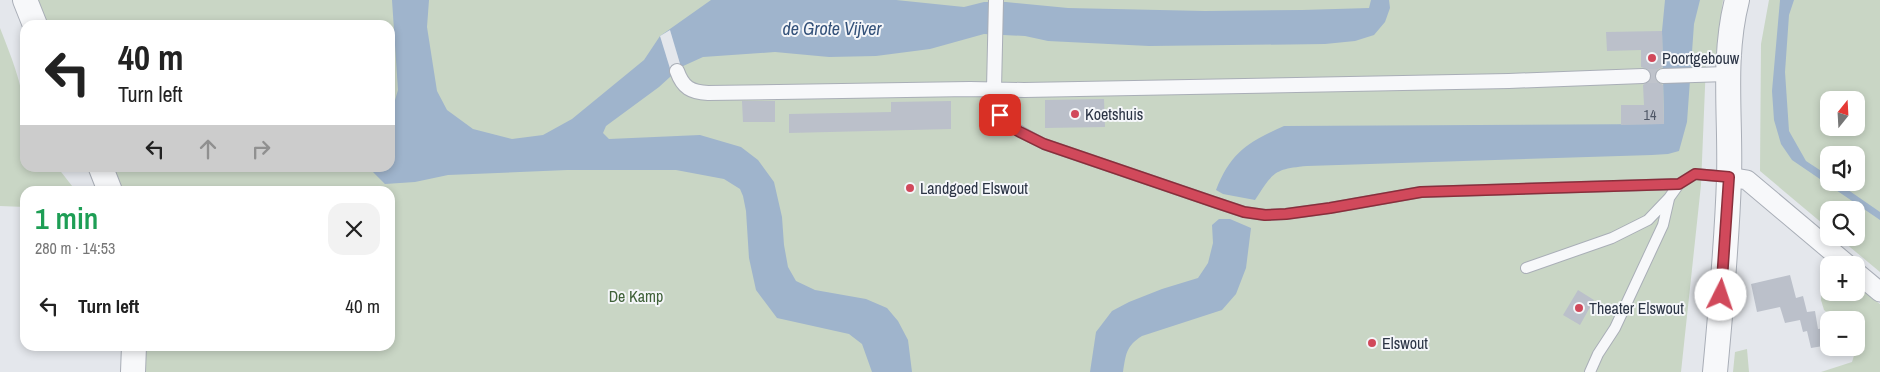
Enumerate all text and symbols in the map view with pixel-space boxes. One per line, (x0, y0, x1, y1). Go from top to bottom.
water label: de Grote Vijver (783, 16, 883, 41)
text: 40 m (118, 34, 183, 81)
icon: left (35, 40, 100, 105)
place label: Poortgebouw (1662, 47, 1740, 69)
marker: Poortgebouw (1646, 52, 1658, 64)
text: Turn left (118, 79, 183, 109)
north arrow (1820, 91, 1865, 136)
map controls (1820, 91, 1865, 356)
pin (979, 94, 1021, 136)
icon: arrive (986, 101, 1014, 129)
place label: Koetshuis (1085, 103, 1143, 125)
house number: 14 (1644, 106, 1657, 124)
marker: Koetshuis (1069, 108, 1081, 120)
icon: left (141, 135, 169, 163)
icon: ahead (194, 135, 222, 163)
icon: right (247, 135, 275, 163)
button: sound (1820, 146, 1865, 191)
place label: Landgoed Elswout (920, 177, 1028, 199)
marker: Landgoed Elswout (904, 182, 916, 194)
text: 1 min (35, 198, 98, 238)
button: search (1820, 201, 1865, 246)
button: close (328, 203, 380, 255)
text: 280 m · 14:53 (35, 237, 115, 259)
button: + (1820, 256, 1865, 301)
position arrow (1694, 268, 1746, 320)
park label: De Kamp (609, 285, 663, 307)
icon: left (35, 292, 63, 320)
text: Turn left (78, 293, 139, 319)
text: 40 m (345, 293, 380, 319)
place label: Theater Elswout (1589, 297, 1684, 319)
marker: Theater Elswout (1573, 302, 1585, 314)
button: − (1820, 311, 1865, 356)
place label: Elswout (1382, 332, 1428, 354)
marker: Elswout (1366, 337, 1378, 349)

